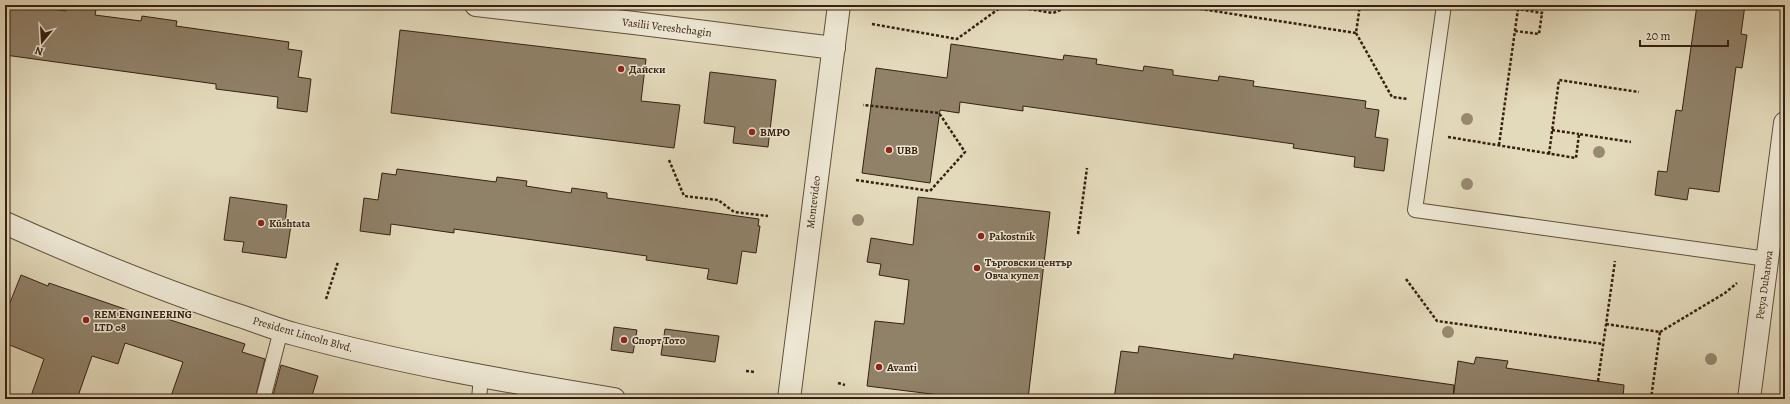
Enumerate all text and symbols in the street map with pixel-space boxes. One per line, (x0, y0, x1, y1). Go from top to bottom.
street label: Vasilii Vereshchagin (620, 14, 713, 40)
north arrow (22, 22, 62, 62)
scale bar (1640, 22, 1728, 48)
text: 20 m (1646, 28, 1670, 44)
text: N (33, 43, 45, 59)
place label: Дайски (629, 62, 666, 77)
marker: Дайски (616, 64, 626, 74)
place label: ВМРО (760, 125, 790, 140)
marker: ВМРО (747, 127, 757, 137)
place label: UBB (897, 143, 918, 158)
marker: UBB (884, 145, 894, 155)
street label: Montevideo (803, 174, 824, 230)
place label: Kŭshtata (269, 216, 311, 231)
marker: Kŭshtata (256, 218, 266, 228)
place label: Pakostnik (989, 229, 1035, 244)
marker: Pakostnik (976, 231, 986, 241)
street label: Petya Dubarova (1752, 249, 1777, 321)
place label: Търговски център Овча купел (985, 255, 1072, 283)
marker: Търговски център Овча купел (972, 263, 982, 273)
place label: REM ENGINEERING LTD 08 (94, 307, 192, 335)
street label: President Lincoln Blvd. (251, 313, 355, 356)
marker: REM ENGINEERING LTD 08 (81, 315, 91, 325)
place label: Спорт Тото (632, 333, 686, 348)
marker: Спорт Тото (619, 335, 629, 345)
place label: Avanti (886, 360, 917, 375)
marker: Avanti (874, 362, 884, 372)

